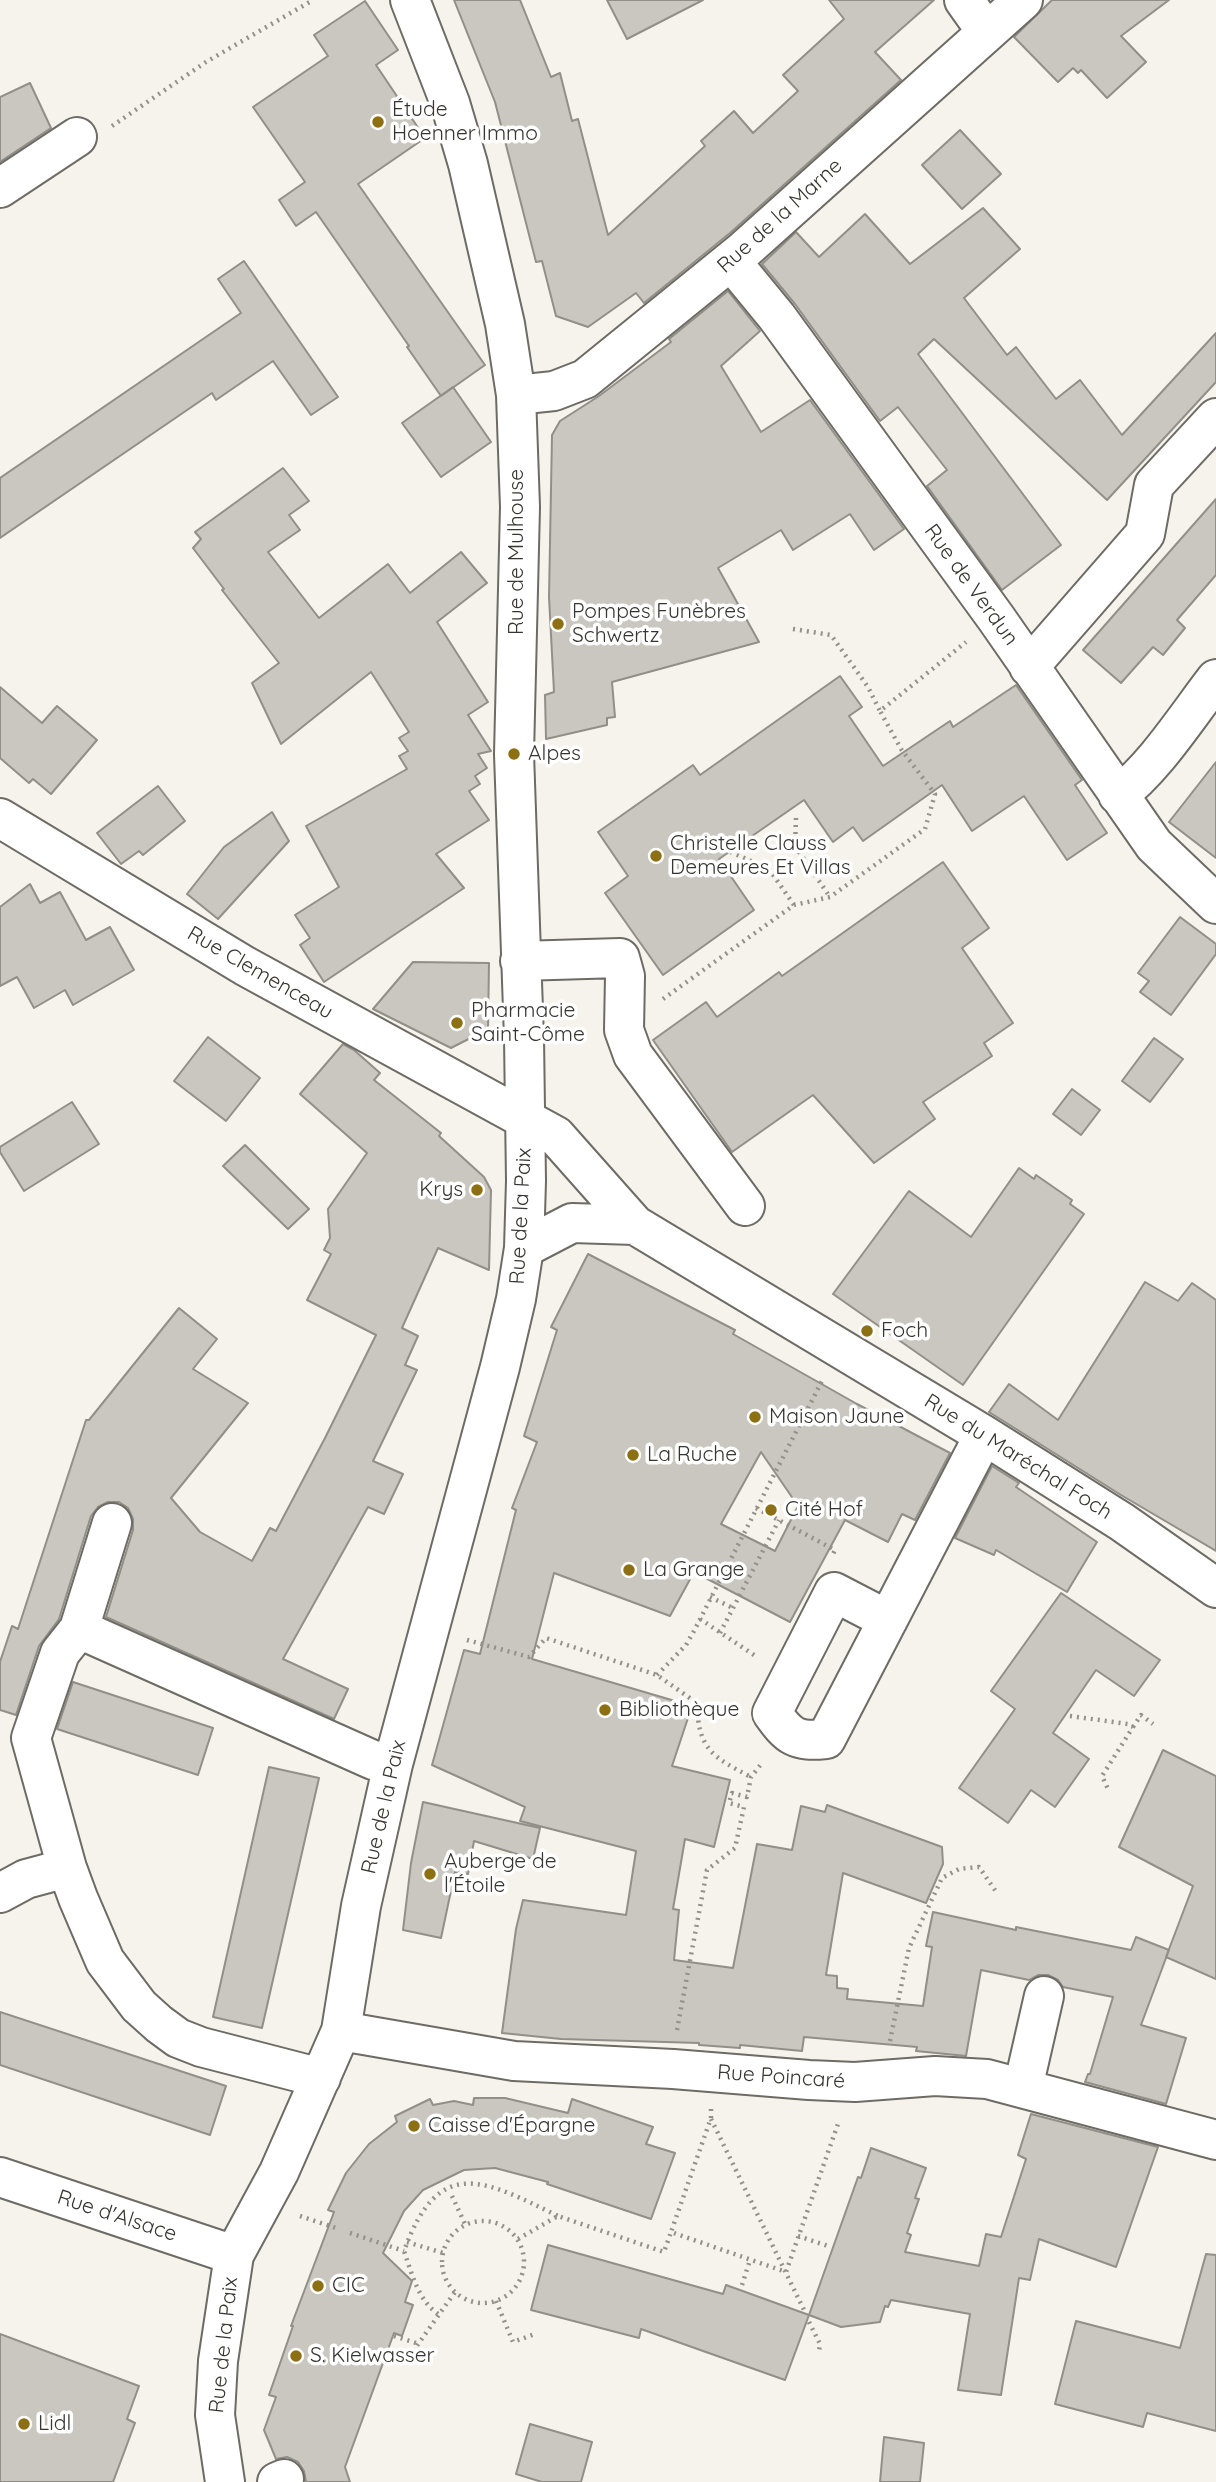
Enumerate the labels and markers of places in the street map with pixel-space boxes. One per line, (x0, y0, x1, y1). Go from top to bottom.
place label: Étude Hoenner Immo (392, 97, 538, 147)
marker: Étude Hoenner Immo (370, 114, 386, 130)
place label: Pompes Funèbres Schwertz (572, 599, 746, 649)
marker: Pompes Funèbres Schwertz (550, 616, 566, 632)
place label: Alpes (528, 741, 581, 767)
marker: Alpes (506, 746, 522, 762)
place label: Christelle Clauss Demeures Et Villas (670, 831, 851, 881)
marker: Christelle Clauss Demeures Et Villas (648, 848, 664, 864)
place label: Pharmacie Saint-Côme (471, 998, 585, 1048)
marker: Pharmacie Saint-Côme (449, 1015, 465, 1031)
place label: Krys (419, 1177, 463, 1203)
marker: Krys (469, 1182, 485, 1198)
place label: Foch (881, 1318, 928, 1344)
marker: Foch (859, 1323, 875, 1339)
place label: Maison Jaune (769, 1404, 904, 1430)
marker: Maison Jaune (747, 1409, 763, 1425)
place label: La Ruche (647, 1442, 737, 1468)
marker: La Ruche (625, 1447, 641, 1463)
place label: Cité Hof (785, 1497, 863, 1523)
marker: Cité Hof (763, 1502, 779, 1518)
place label: La Grange (643, 1557, 744, 1583)
marker: La Grange (621, 1562, 637, 1578)
place label: Bibliothèque (619, 1697, 739, 1723)
marker: Bibliothèque (597, 1702, 613, 1718)
place label: Auberge de l'Étoile (444, 1849, 557, 1899)
marker: Auberge de l'Étoile (422, 1866, 438, 1882)
place label: Caisse d'Épargne (428, 2113, 595, 2139)
marker: Caisse d'Épargne (406, 2118, 422, 2134)
place label: CIC (332, 2273, 365, 2299)
marker: CIC (310, 2278, 326, 2294)
place label: S. Kielwasser (310, 2343, 435, 2369)
marker: S. Kielwasser (288, 2348, 304, 2364)
place label: Lidl (38, 2411, 71, 2437)
marker: Lidl (16, 2416, 32, 2432)

